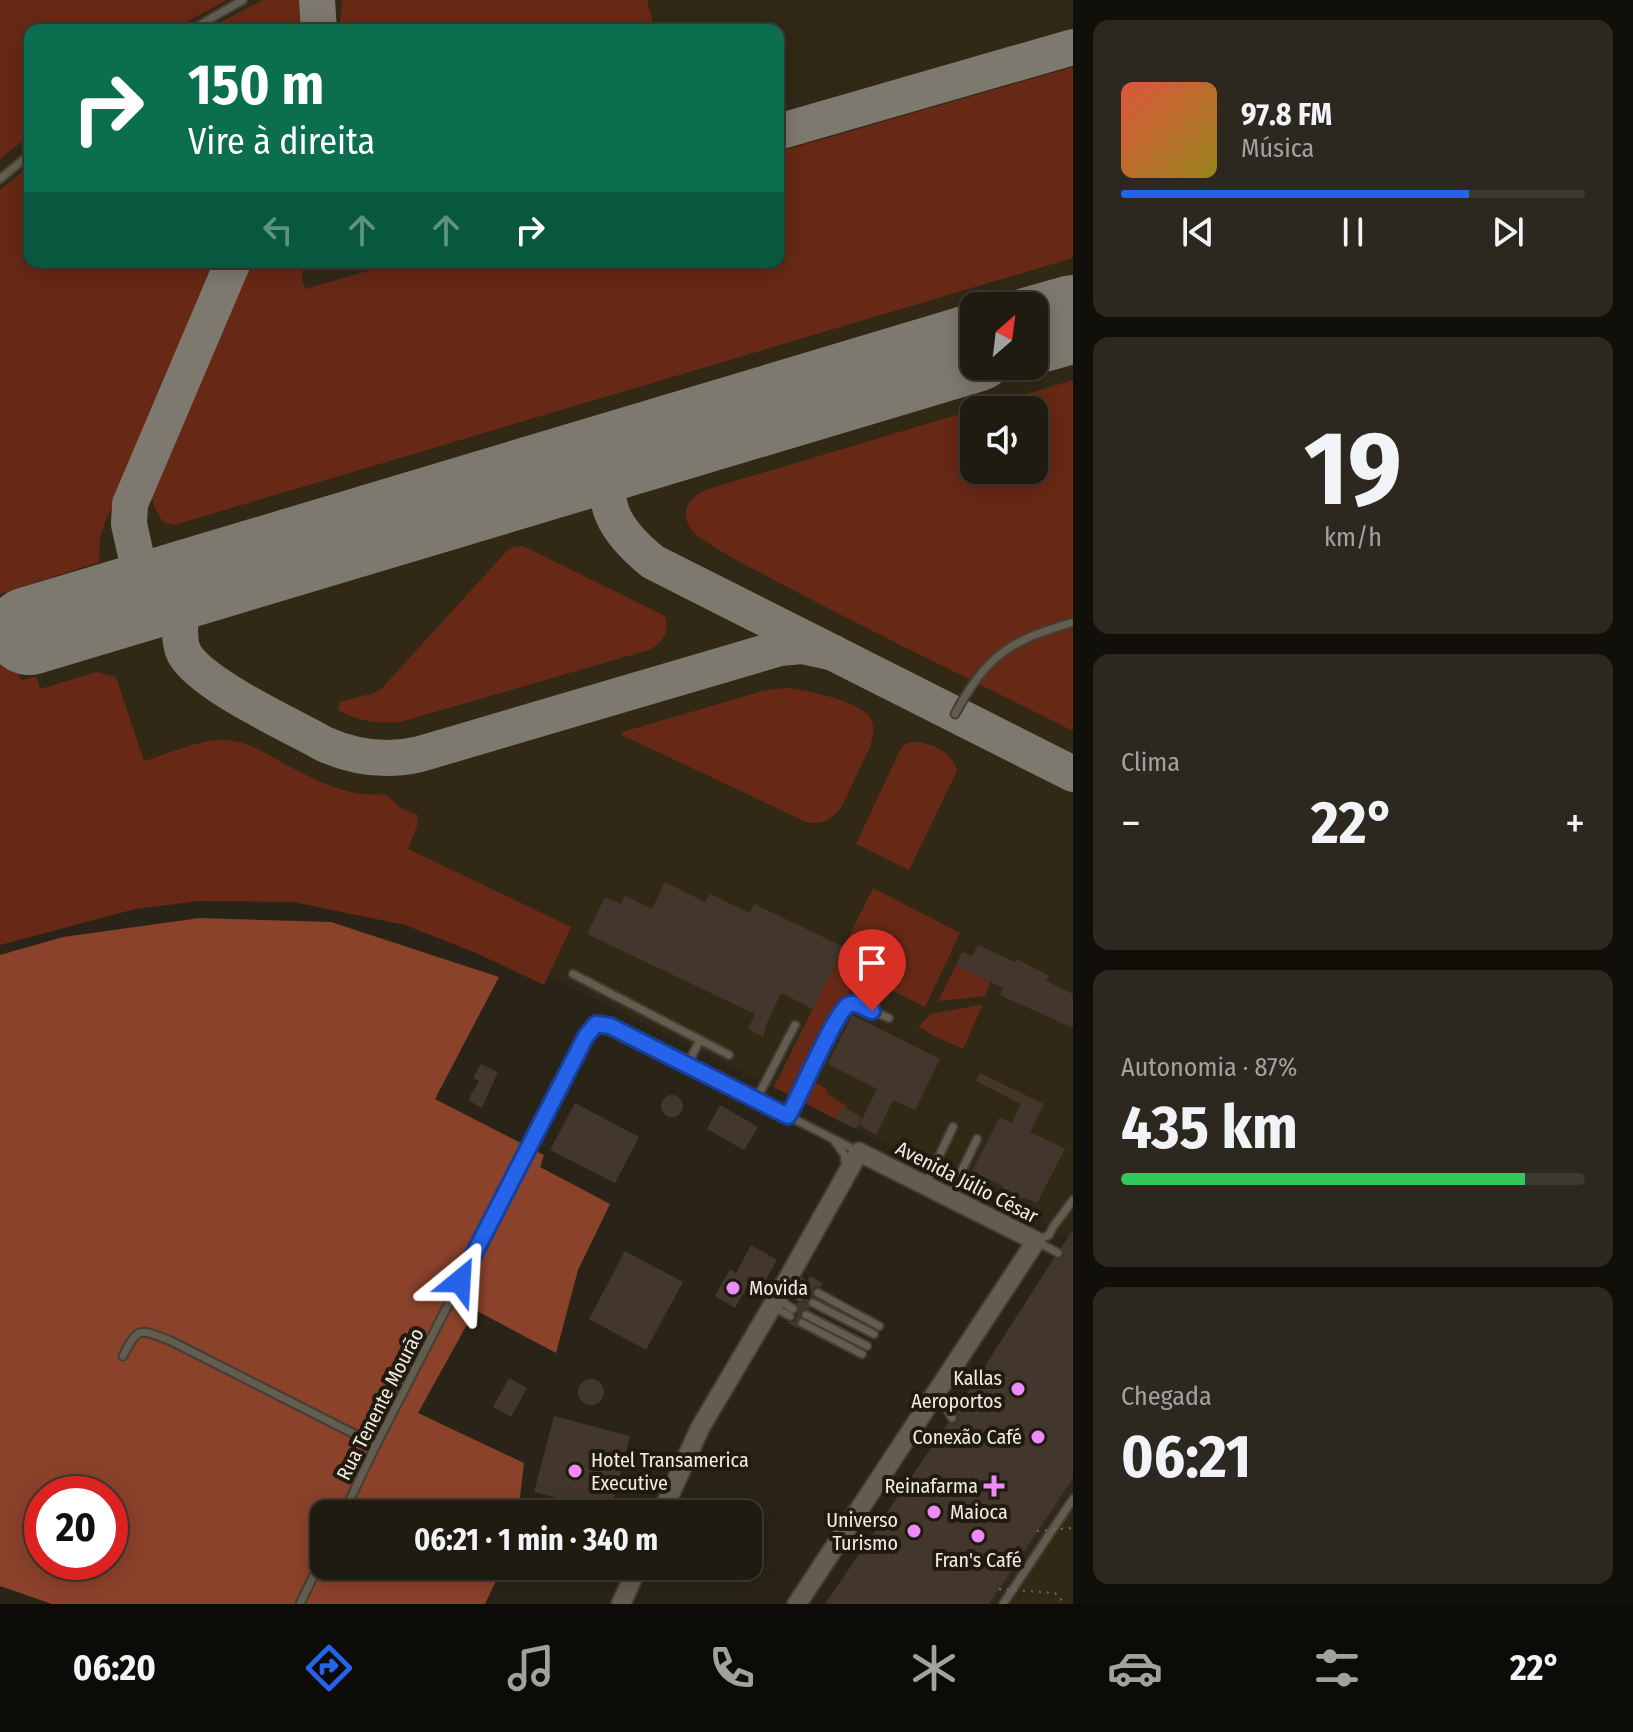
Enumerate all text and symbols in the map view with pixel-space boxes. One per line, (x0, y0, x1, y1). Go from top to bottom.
text: 150 m (188, 52, 324, 119)
icon: right (56, 56, 160, 160)
text: 97.8 FM (1241, 97, 1332, 133)
text: Vire à direita (188, 120, 375, 164)
text: Música (1241, 133, 1314, 164)
icon: left (256, 208, 300, 252)
icon: ahead (340, 208, 384, 252)
icon: ahead (424, 208, 468, 252)
icon: right (508, 208, 552, 252)
icon: previous (1176, 210, 1220, 254)
icon: pause (1331, 210, 1375, 254)
icon: next (1486, 210, 1530, 254)
north arrow (960, 292, 1048, 380)
map controls (960, 292, 1048, 484)
button: sound (960, 396, 1048, 484)
text: 19 (1304, 407, 1402, 532)
text: km/h (1324, 522, 1382, 553)
text: Clima (1121, 747, 1180, 778)
text: 22° (1311, 787, 1395, 859)
text: − (1121, 797, 1141, 850)
text: + (1565, 797, 1585, 850)
pin (838, 929, 906, 1011)
icon: arrive (850, 941, 894, 985)
text: Autonomia · 87% (1121, 1052, 1297, 1083)
text: 435 km (1121, 1092, 1298, 1164)
street label: Avenida Júlio César (892, 1136, 1042, 1228)
position arrow (418, 1239, 502, 1323)
place label: Movida (749, 1276, 808, 1300)
marker: Movida (724, 1279, 742, 1297)
street label: Rua Tenente Mourão (331, 1324, 429, 1484)
place label: Kallas Aeroportos (911, 1366, 1002, 1413)
marker: Kallas Aeroportos (1009, 1380, 1027, 1398)
text: Chegada (1121, 1381, 1212, 1412)
text: 06:21 (1121, 1421, 1251, 1493)
place label: Conexão Café (912, 1425, 1022, 1449)
marker: Conexão Café (1029, 1428, 1047, 1446)
place label: Hotel Transamerica Executive (591, 1448, 749, 1495)
marker: Hotel Transamerica Executive (566, 1462, 584, 1480)
place label: Reinafarma (884, 1474, 978, 1498)
speed limit sign: 20 (24, 1476, 128, 1580)
marker: Reinafarma (985, 1477, 1003, 1495)
place label: Maioca (950, 1500, 1008, 1524)
marker: Maioca (925, 1503, 943, 1521)
place label: Universo Turismo (826, 1508, 898, 1555)
text: 06:21 · 1 min · 340 m (414, 1522, 658, 1558)
marker: Universo Turismo (905, 1522, 923, 1540)
marker: Fran's Café (969, 1527, 987, 1545)
place label: Fran's Café (934, 1548, 1022, 1572)
icon: directions (301, 1640, 357, 1696)
icon: music (503, 1640, 559, 1696)
icon: phone (704, 1640, 760, 1696)
icon: climate (906, 1640, 962, 1696)
icon: car (1107, 1640, 1163, 1696)
icon: filters (1309, 1640, 1365, 1696)
text: 06:20 (73, 1646, 156, 1690)
text: 22° (1510, 1646, 1560, 1690)

